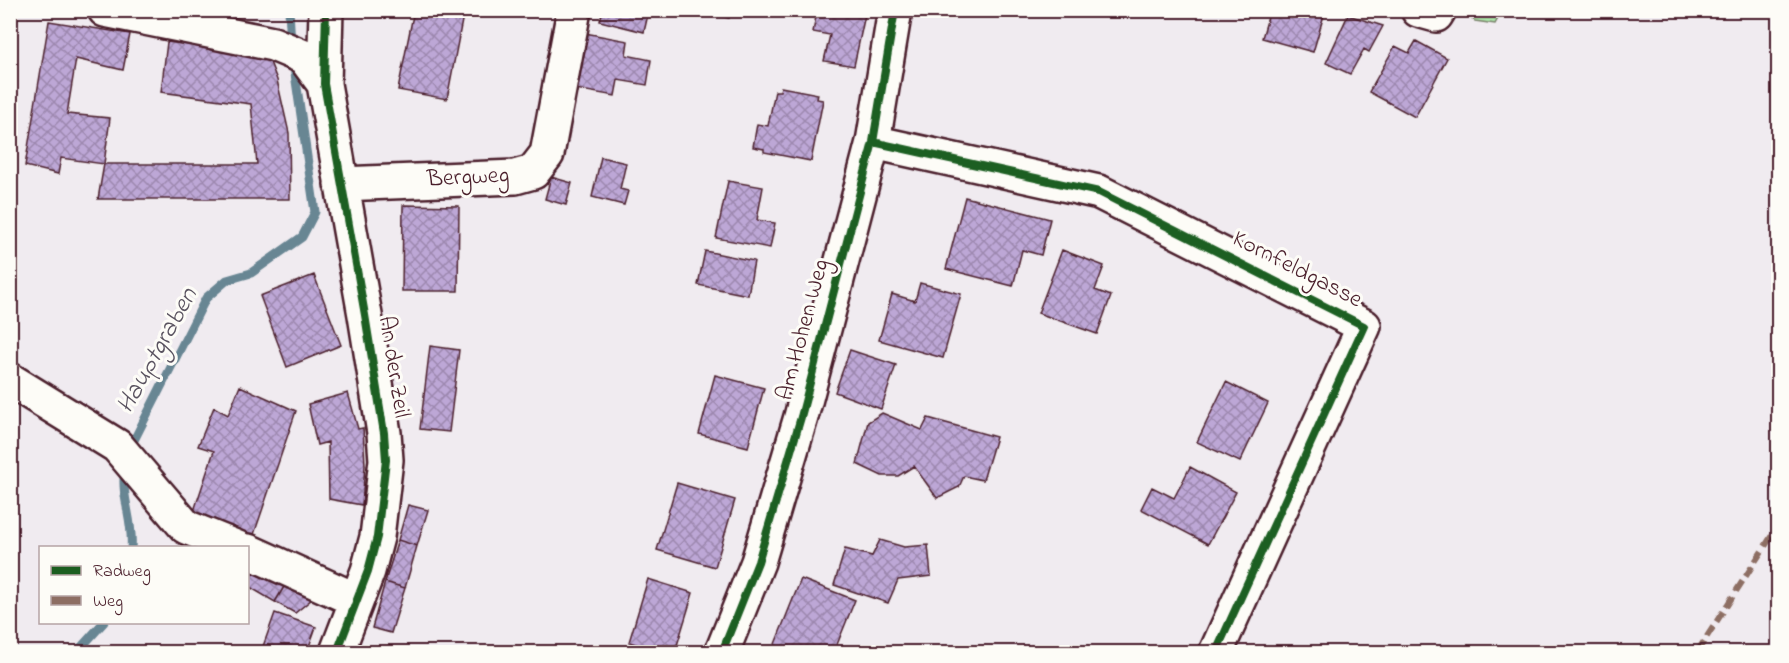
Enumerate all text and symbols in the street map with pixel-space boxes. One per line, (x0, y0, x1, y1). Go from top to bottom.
street label: Bergweg (425, 158, 510, 198)
street label: Kornfeldgasse (1226, 222, 1368, 318)
street label: Am Hohen Weg (768, 255, 840, 405)
water label: Hauptgraben (108, 280, 209, 421)
street label: An der Zeil (368, 313, 418, 421)
legend (39, 546, 249, 624)
text: Radweg (93, 559, 151, 586)
text: Weg (93, 589, 123, 616)

